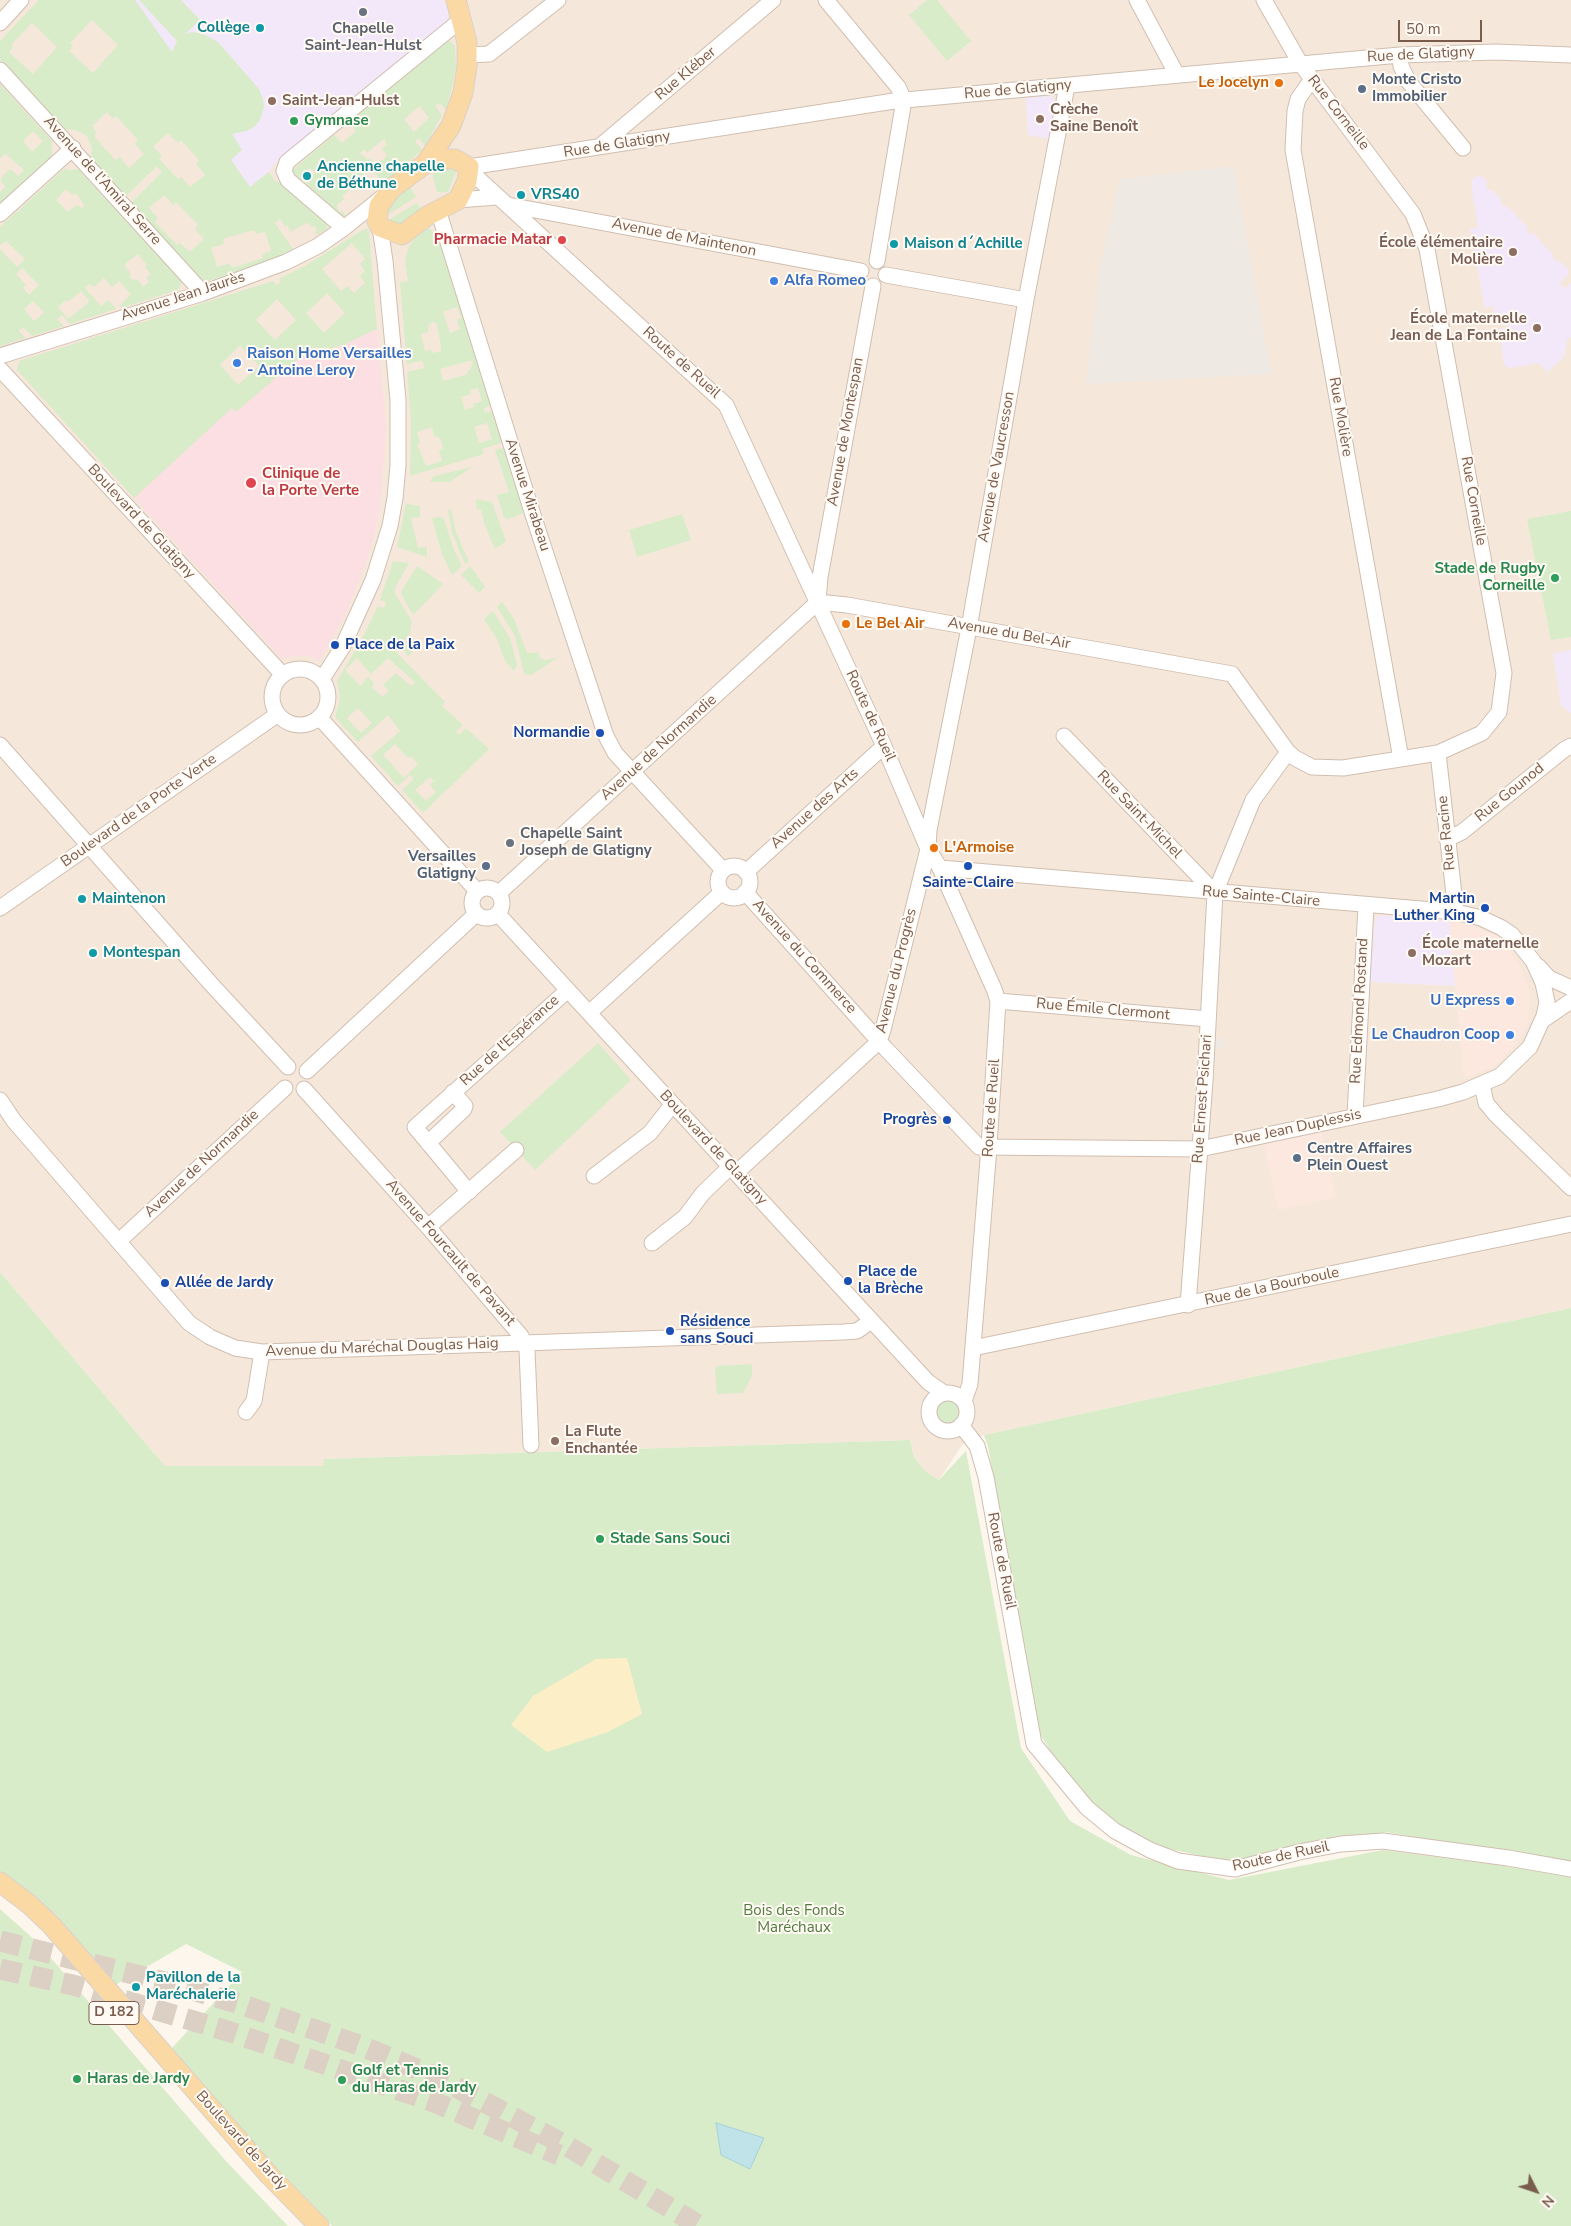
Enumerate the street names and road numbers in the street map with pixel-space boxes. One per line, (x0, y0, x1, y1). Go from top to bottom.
street label: Rue Kléber (652, 43, 720, 105)
street label: Rue de Glatigny (1367, 43, 1475, 67)
street label: Rue Corneille (1303, 72, 1373, 154)
street label: Rue de Glatigny (964, 76, 1072, 104)
street label: Avenue de l'Amiral Serre (39, 113, 165, 249)
street label: Rue de Glatigny (562, 128, 672, 162)
street label: Avenue de Maintenon (610, 215, 758, 261)
street label: Avenue Jean Jaurès (119, 268, 247, 326)
street label: Route de Rueil (638, 323, 724, 403)
street label: Avenue de Montespan (824, 356, 868, 508)
street label: Rue Molière (1324, 376, 1356, 458)
street label: Avenue de Vaucresson (975, 390, 1019, 544)
street label: Avenue Mirabeau (500, 436, 554, 554)
street label: Rue Corneille (1456, 455, 1490, 547)
street label: Boulevard de Glatigny (83, 461, 199, 583)
street label: Avenue du Bel-Air (946, 614, 1072, 654)
street label: Route de Rueil (841, 668, 899, 764)
street label: Avenue de Normandie (597, 691, 721, 805)
street label: Boulevard de la Porte Verte (58, 750, 220, 872)
street label: Rue Gounod (1472, 760, 1548, 826)
street label: Avenue des Arts (767, 765, 863, 853)
street label: Rue Saint-Michel (1093, 767, 1185, 863)
street label: Rue Racine (1434, 795, 1460, 871)
street label: Rue Sainte-Claire (1201, 883, 1321, 911)
street label: Avenue du Commerce (748, 896, 860, 1018)
street label: Avenue du Progrès (873, 907, 921, 1035)
street label: Rue Edmond Rostand (1347, 938, 1373, 1084)
street label: Rue de l'Espérance (457, 992, 563, 1090)
street label: Rue Émile Clermont (1035, 995, 1171, 1025)
street label: Rue Ernest Psichari (1190, 1034, 1216, 1164)
street label: Route de Rueil (980, 1058, 1004, 1158)
street label: Boulevard de Glatigny (655, 1087, 771, 1209)
street label: Avenue de Normandie (141, 1106, 263, 1222)
street label: Rue Jean Duplessis (1233, 1106, 1363, 1150)
street label: Avenue Fourcault de Pavant (381, 1176, 519, 1330)
street label: Rue de la Bourboule (1203, 1264, 1341, 1310)
street label: Avenue du Maréchal Douglas Haig (265, 1335, 499, 1361)
street label: Route de Rueil (983, 1511, 1019, 1611)
street label: Route de Rueil (1231, 1838, 1331, 1876)
road number: D 182 (89, 2002, 139, 2025)
street label: Boulevard de Jardy (192, 2088, 290, 2194)

